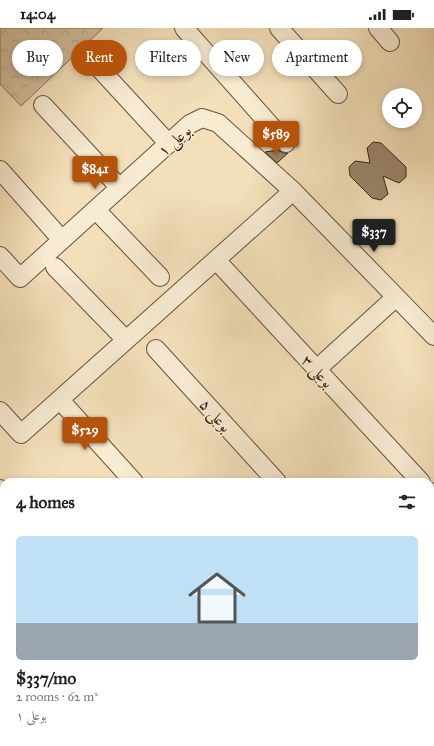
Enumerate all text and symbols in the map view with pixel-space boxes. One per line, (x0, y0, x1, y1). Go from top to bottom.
text: 14:04 (20, 5, 55, 23)
chip: Buy (12, 40, 63, 76)
chip: Rent (71, 40, 127, 76)
chip: Filters (135, 40, 201, 76)
chip: New (209, 40, 264, 76)
chip: Apartment (272, 40, 362, 76)
map controls (382, 88, 422, 128)
button: locate (382, 88, 422, 128)
street label: بوعلی ۱ (154, 121, 196, 162)
pin: $589 (252, 121, 300, 155)
text: $589 (262, 126, 290, 142)
pin: $841 (71, 156, 119, 190)
text: $841 (81, 161, 109, 177)
pin: $337 (350, 219, 398, 253)
text: $337 (361, 224, 387, 240)
street label: بوعلی ۳ (296, 351, 338, 393)
street label: بوعلی ۵ (194, 395, 235, 437)
pin: $529 (61, 417, 109, 451)
text: $529 (71, 422, 99, 438)
icon: filters (396, 491, 418, 513)
text: 4 homes (16, 492, 75, 513)
icon: home (181, 562, 253, 634)
text: $337/mo (16, 668, 76, 689)
text: 2 rooms · 62 m² (16, 689, 98, 705)
text: بوعلی ۱ (16, 708, 47, 724)

